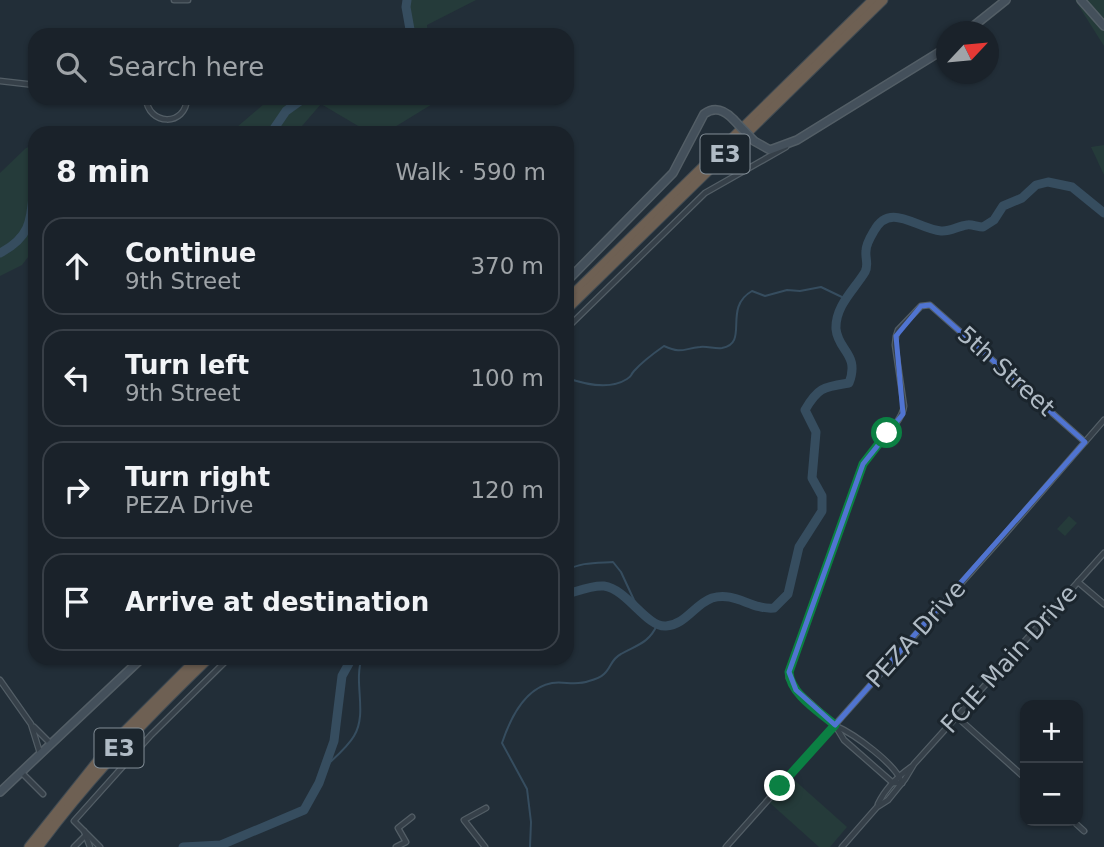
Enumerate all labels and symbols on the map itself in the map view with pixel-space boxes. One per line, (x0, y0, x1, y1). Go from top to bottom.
north arrow (936, 21, 999, 84)
road number: E3 (700, 134, 750, 174)
street label: 5th Street (952, 320, 1060, 422)
route start (871, 417, 902, 448)
street label: PEZA Drive (861, 575, 971, 693)
street label: FCIE Main Drive (935, 579, 1083, 739)
road number: E3 (94, 728, 144, 768)
route end (764, 770, 795, 801)

